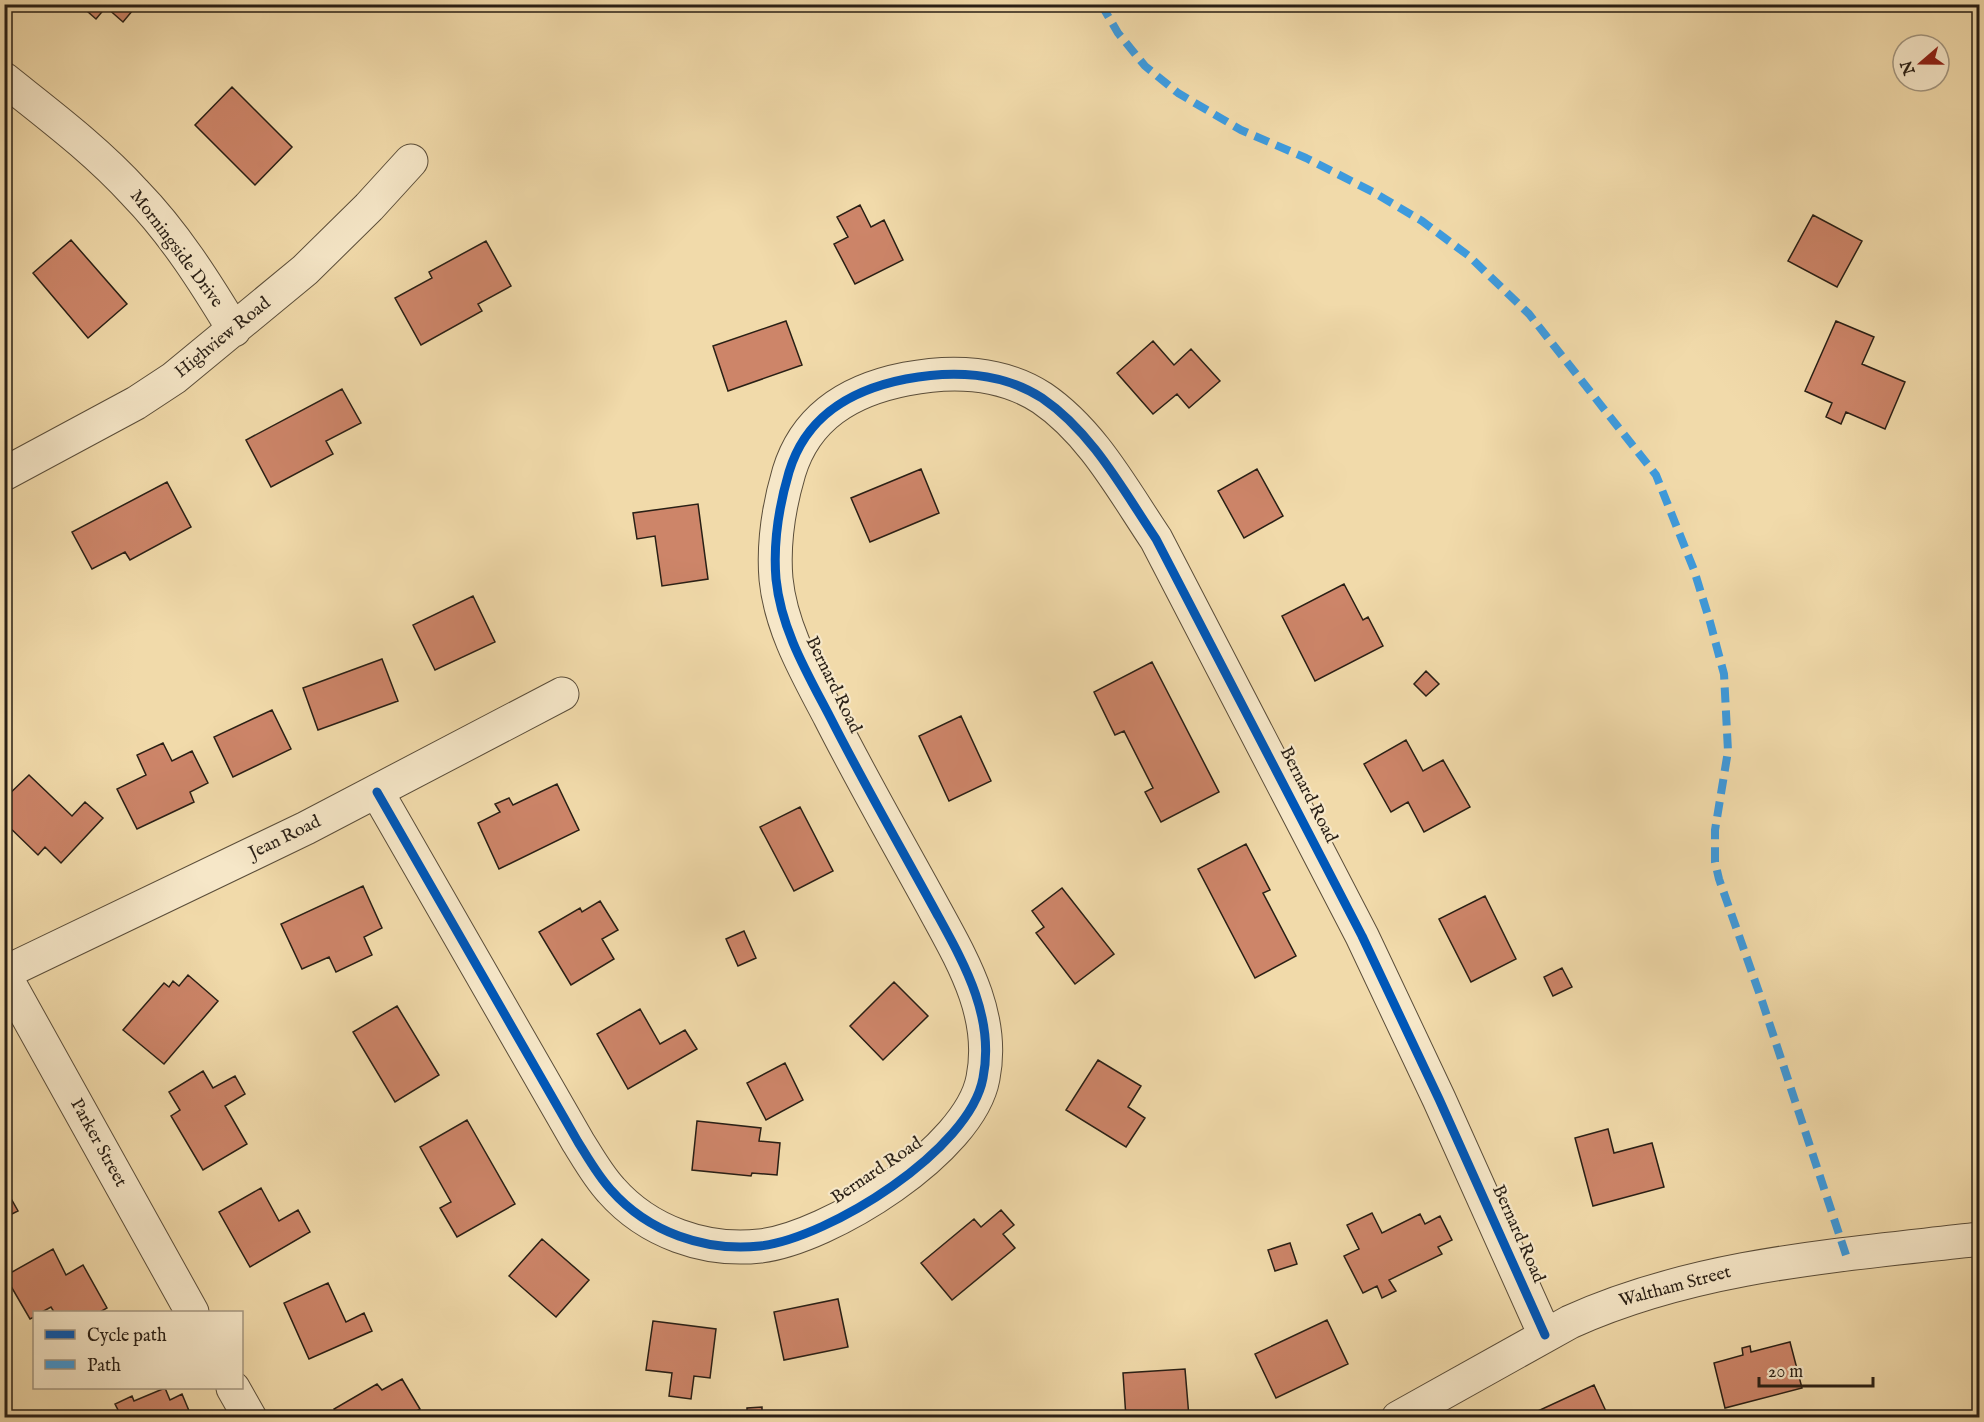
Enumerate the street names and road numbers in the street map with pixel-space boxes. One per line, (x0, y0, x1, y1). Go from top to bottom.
street label: Morningside Drive (124, 186, 228, 312)
street label: Highview Road (170, 292, 276, 384)
street label: Bernard Road (800, 633, 867, 738)
street label: Bernard Road (1274, 743, 1342, 847)
street label: Jean Road (243, 811, 325, 866)
street label: Parker Street (64, 1095, 132, 1191)
street label: Bernard Road (827, 1132, 927, 1210)
street label: Bernard Road (1486, 1181, 1550, 1287)
street label: Waltham Street (1617, 1261, 1733, 1313)

